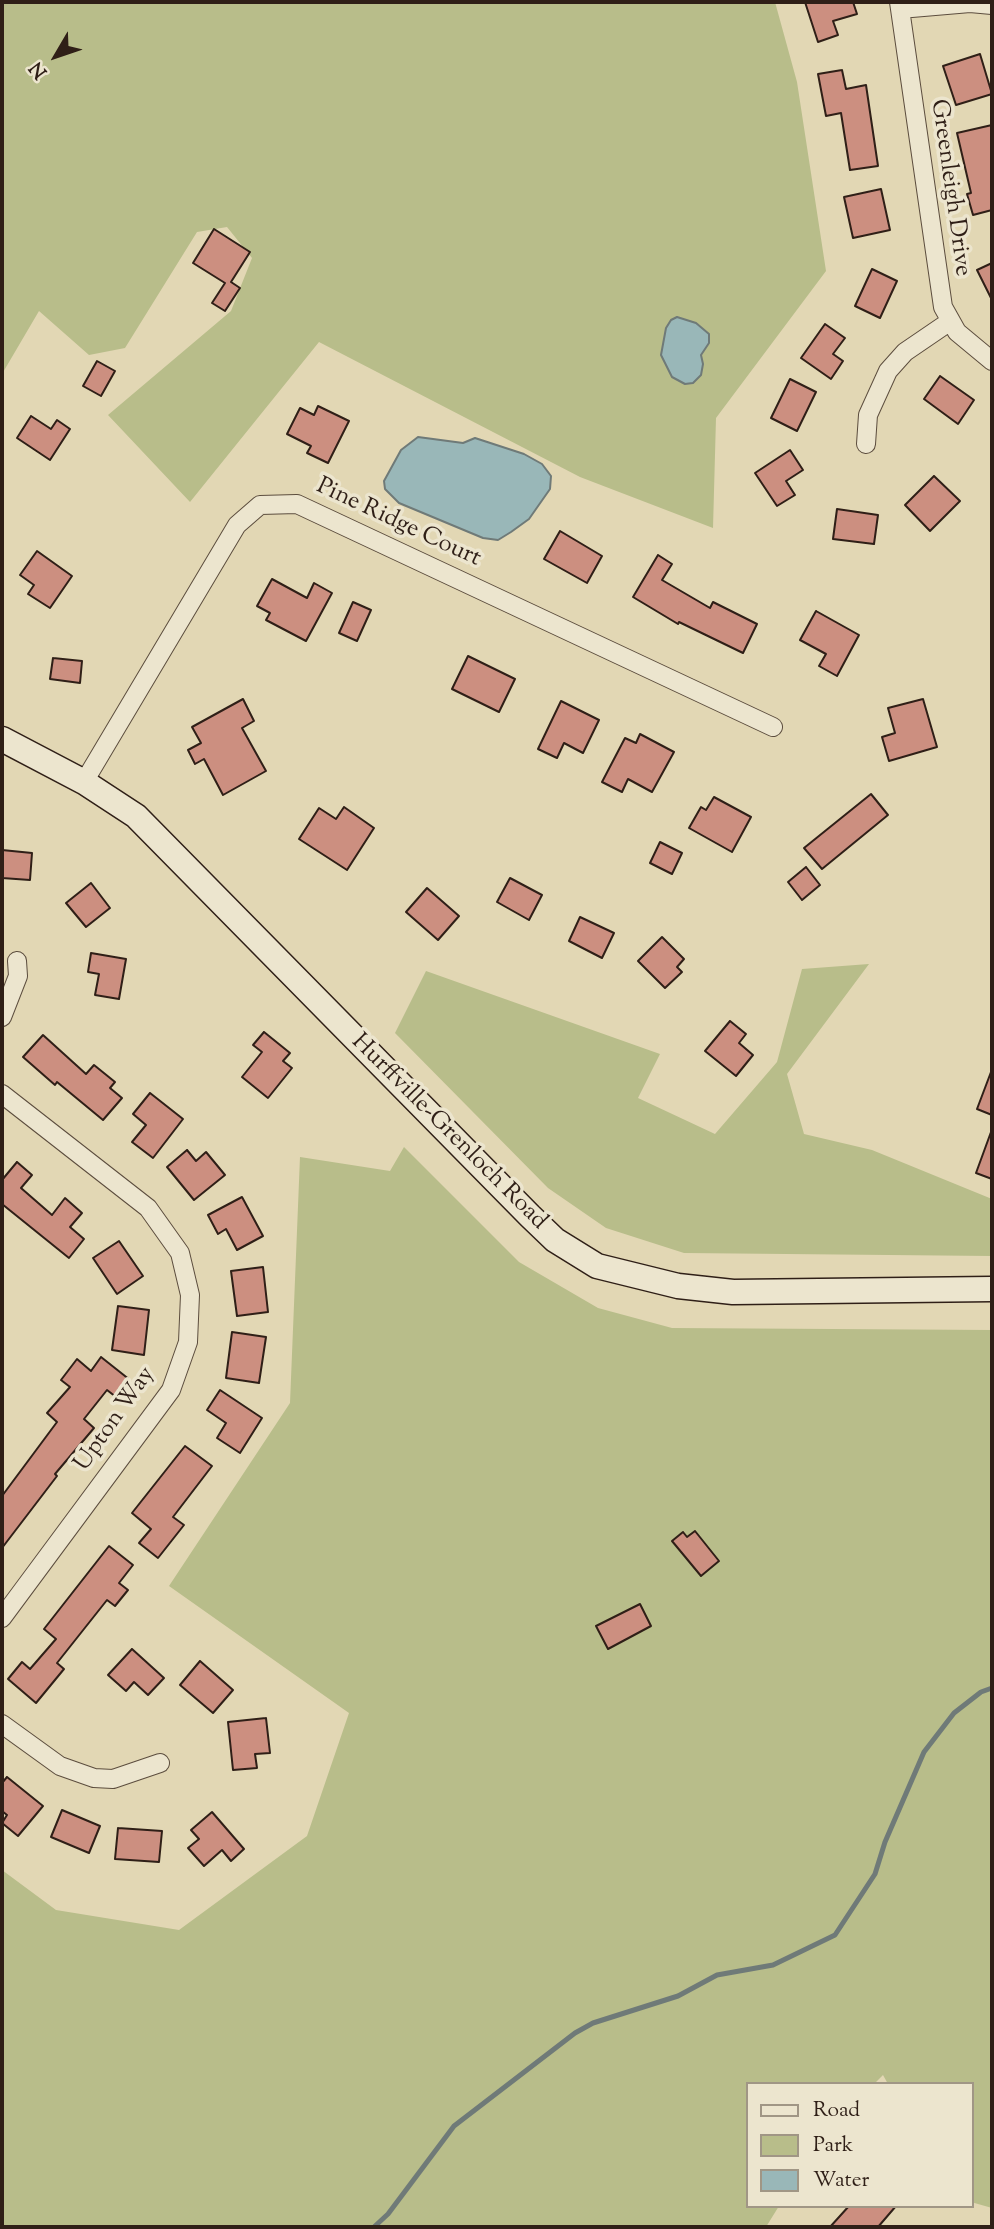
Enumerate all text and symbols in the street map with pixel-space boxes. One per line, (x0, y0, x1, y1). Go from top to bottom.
north arrow (21, 21, 91, 91)
text: N (24, 55, 55, 84)
street label: Greenleigh Drive (922, 98, 976, 278)
street label: Pine Ridge Court (311, 473, 485, 575)
street label: Hurffville-Grenloch Road (344, 1029, 552, 1237)
street label: Upton Way (69, 1362, 163, 1478)
legend (746, 2082, 973, 2208)
text: Road (813, 2096, 860, 2126)
text: Park (813, 2131, 853, 2161)
text: Water (813, 2166, 869, 2196)

